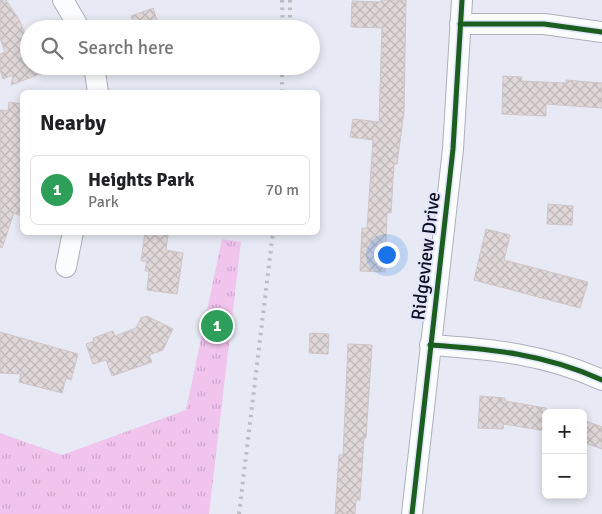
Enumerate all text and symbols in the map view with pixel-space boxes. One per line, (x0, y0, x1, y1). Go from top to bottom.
search box (20, 20, 320, 75)
icon: search (38, 34, 66, 62)
text: Search here (78, 36, 174, 60)
text: Nearby (40, 110, 106, 136)
text: Heights Park (88, 168, 194, 192)
text: 1 (53, 180, 61, 200)
text: 70 m (265, 180, 299, 200)
street label: Ridgeview Drive (406, 191, 446, 322)
text: Park (88, 192, 119, 212)
your location (374, 242, 400, 268)
pin: 1 (201, 307, 233, 345)
map controls (542, 409, 587, 499)
button: + (542, 409, 587, 454)
button: − (542, 454, 587, 499)

